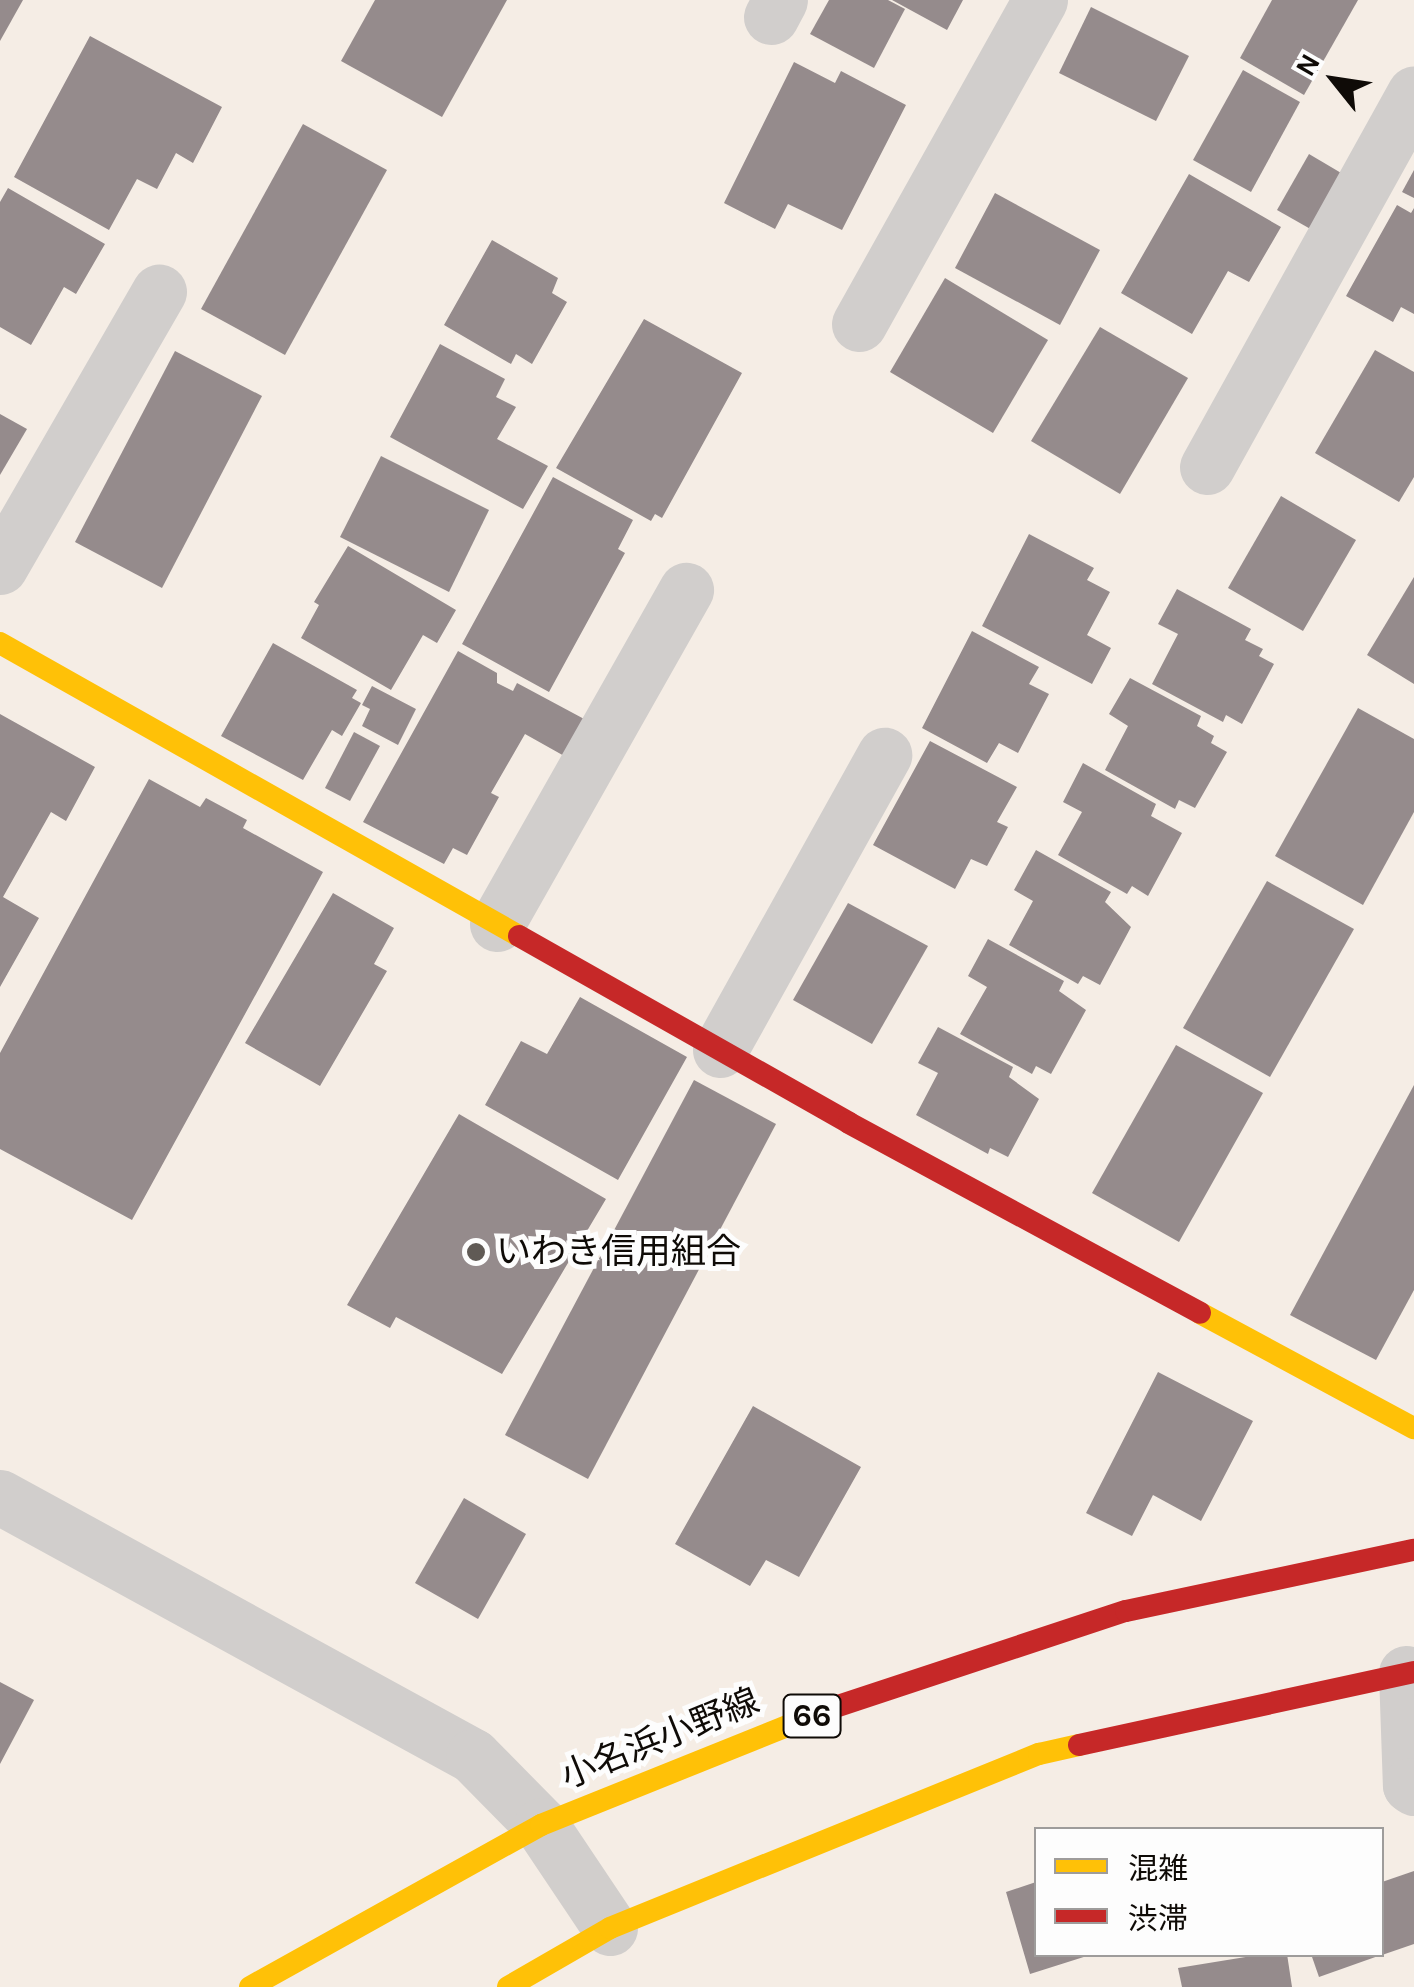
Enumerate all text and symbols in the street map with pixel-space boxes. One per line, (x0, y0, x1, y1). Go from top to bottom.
north arrow (1284, 30, 1384, 130)
text: N (1288, 48, 1327, 82)
place label: いわき信用組合 (496, 1231, 741, 1273)
marker: いわき信用組合 (465, 1241, 487, 1263)
street label: 小名浜小野線 (555, 1680, 765, 1798)
road number: 66 (782, 1689, 842, 1743)
legend (1034, 1827, 1384, 1957)
text: 混雑 (1128, 1851, 1188, 1887)
text: 渋滞 (1128, 1901, 1188, 1937)

